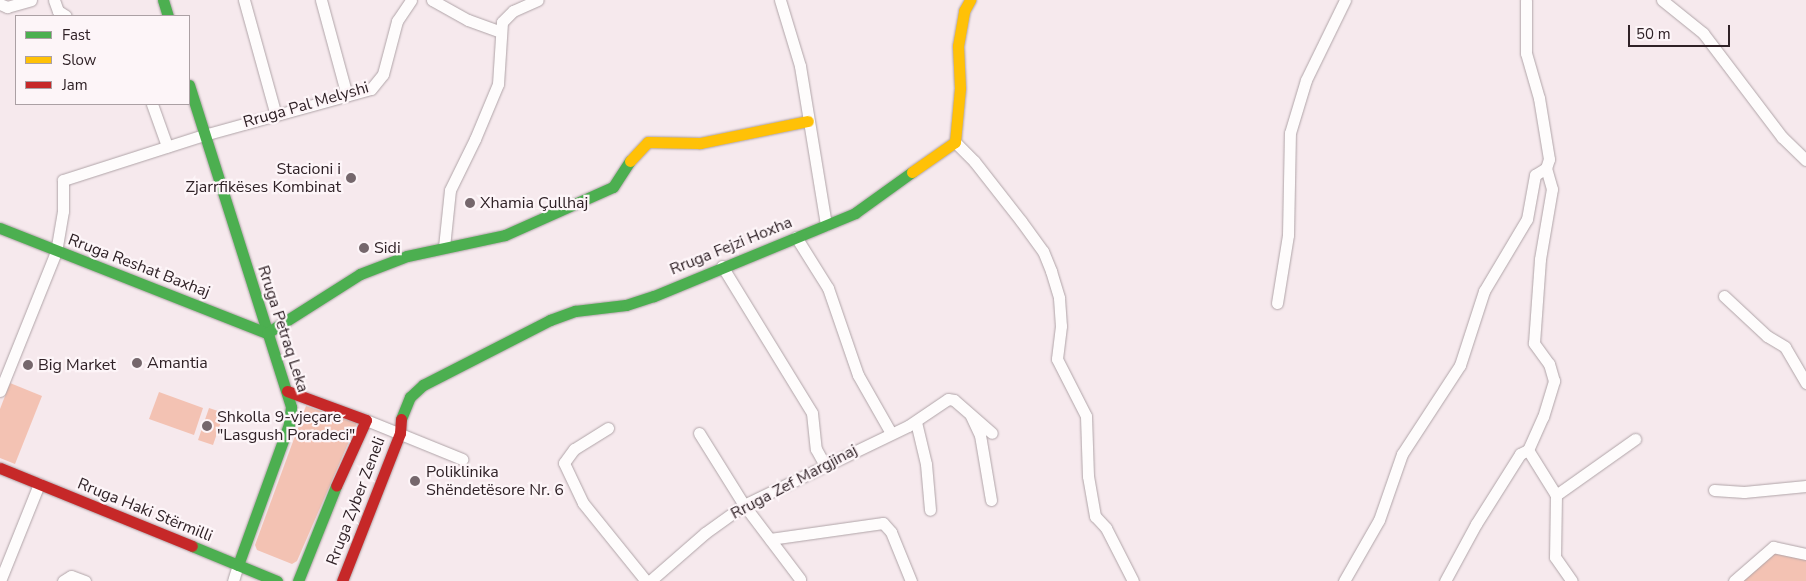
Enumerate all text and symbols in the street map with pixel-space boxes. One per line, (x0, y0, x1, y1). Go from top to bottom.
legend (15, 15, 190, 105)
scale bar (1631, 15, 1734, 47)
text: 50 m (1636, 24, 1671, 44)
text: Fast (62, 25, 90, 45)
text: Slow (62, 50, 96, 70)
text: Jam (62, 75, 88, 95)
street label: Rruga Pal Melyshi (241, 78, 371, 132)
place label: Stacioni i Zjarrfikëses Kombinat (186, 159, 341, 197)
marker: Stacioni i Zjarrfikëses Kombinat (345, 172, 357, 184)
place label: Xhamia Çullhaj (480, 193, 588, 213)
marker: Xhamia Çullhaj (464, 197, 476, 209)
street label: Rruga Fejzi Hoxha (667, 213, 795, 279)
street label: Rruga Reshat Baxhaj (65, 230, 213, 302)
place label: Sidi (374, 238, 401, 258)
marker: Sidi (358, 242, 370, 254)
street label: Rruga Petraq Leka (253, 263, 313, 395)
place label: Amantia (147, 353, 208, 373)
place label: Big Market (38, 355, 116, 375)
marker: Amantia (131, 357, 143, 369)
marker: Big Market (22, 359, 34, 371)
place label: Shkolla 9-vjeçare "Lasgush Poradeci" (217, 407, 355, 445)
marker: Shkolla 9-vjeçare "Lasgush Poradeci" (201, 420, 213, 432)
street label: Rruga Zyber Zeneli (323, 434, 389, 568)
street label: Rruga Zef Margjinaj (727, 441, 861, 523)
place label: Poliklinika Shëndetësore Nr. 6 (426, 462, 564, 500)
street label: Rruga Haki Stërmilli (75, 474, 215, 546)
marker: Poliklinika Shëndetësore Nr. 6 (408, 474, 422, 488)

